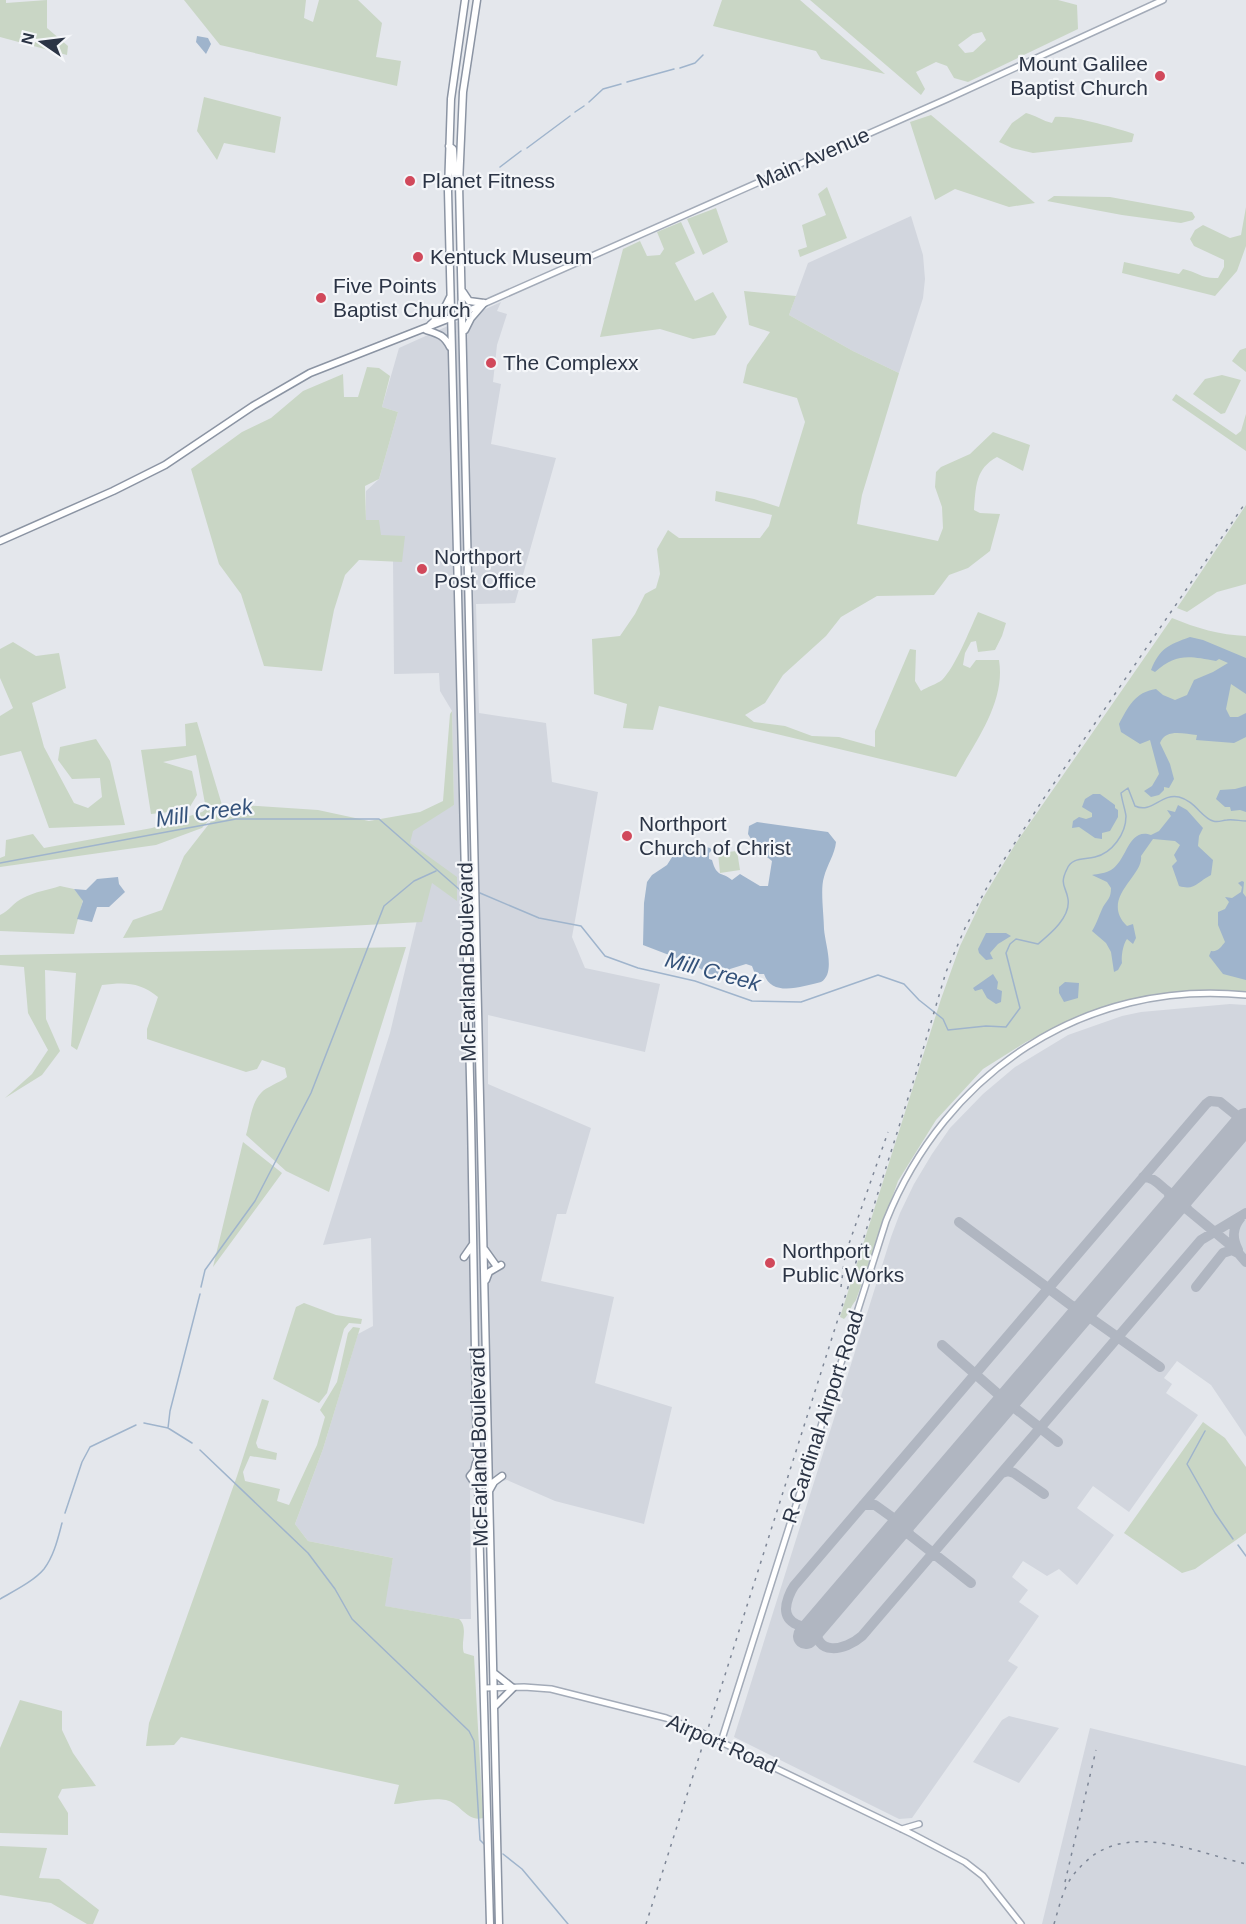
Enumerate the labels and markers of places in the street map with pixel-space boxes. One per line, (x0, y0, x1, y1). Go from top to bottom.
place label: Mount Galilee Baptist Church (1010, 52, 1148, 99)
marker: Mount Galilee Baptist Church (1153, 69, 1167, 83)
place label: Planet Fitness (422, 169, 555, 192)
marker: Planet Fitness (403, 174, 417, 188)
place label: Kentuck Museum (430, 245, 592, 268)
marker: Kentuck Museum (411, 250, 425, 264)
place label: Five Points Baptist Church (333, 274, 471, 321)
marker: Five Points Baptist Church (314, 291, 328, 305)
place label: The Complexx (503, 351, 639, 374)
marker: The Complexx (484, 356, 498, 370)
place label: Northport Post Office (434, 545, 536, 592)
marker: Northport Post Office (415, 562, 429, 576)
place label: Northport Church of Christ (639, 812, 791, 859)
marker: Northport Church of Christ (620, 829, 634, 843)
place label: Northport Public Works (782, 1239, 904, 1286)
marker: Northport Public Works (763, 1256, 777, 1270)

